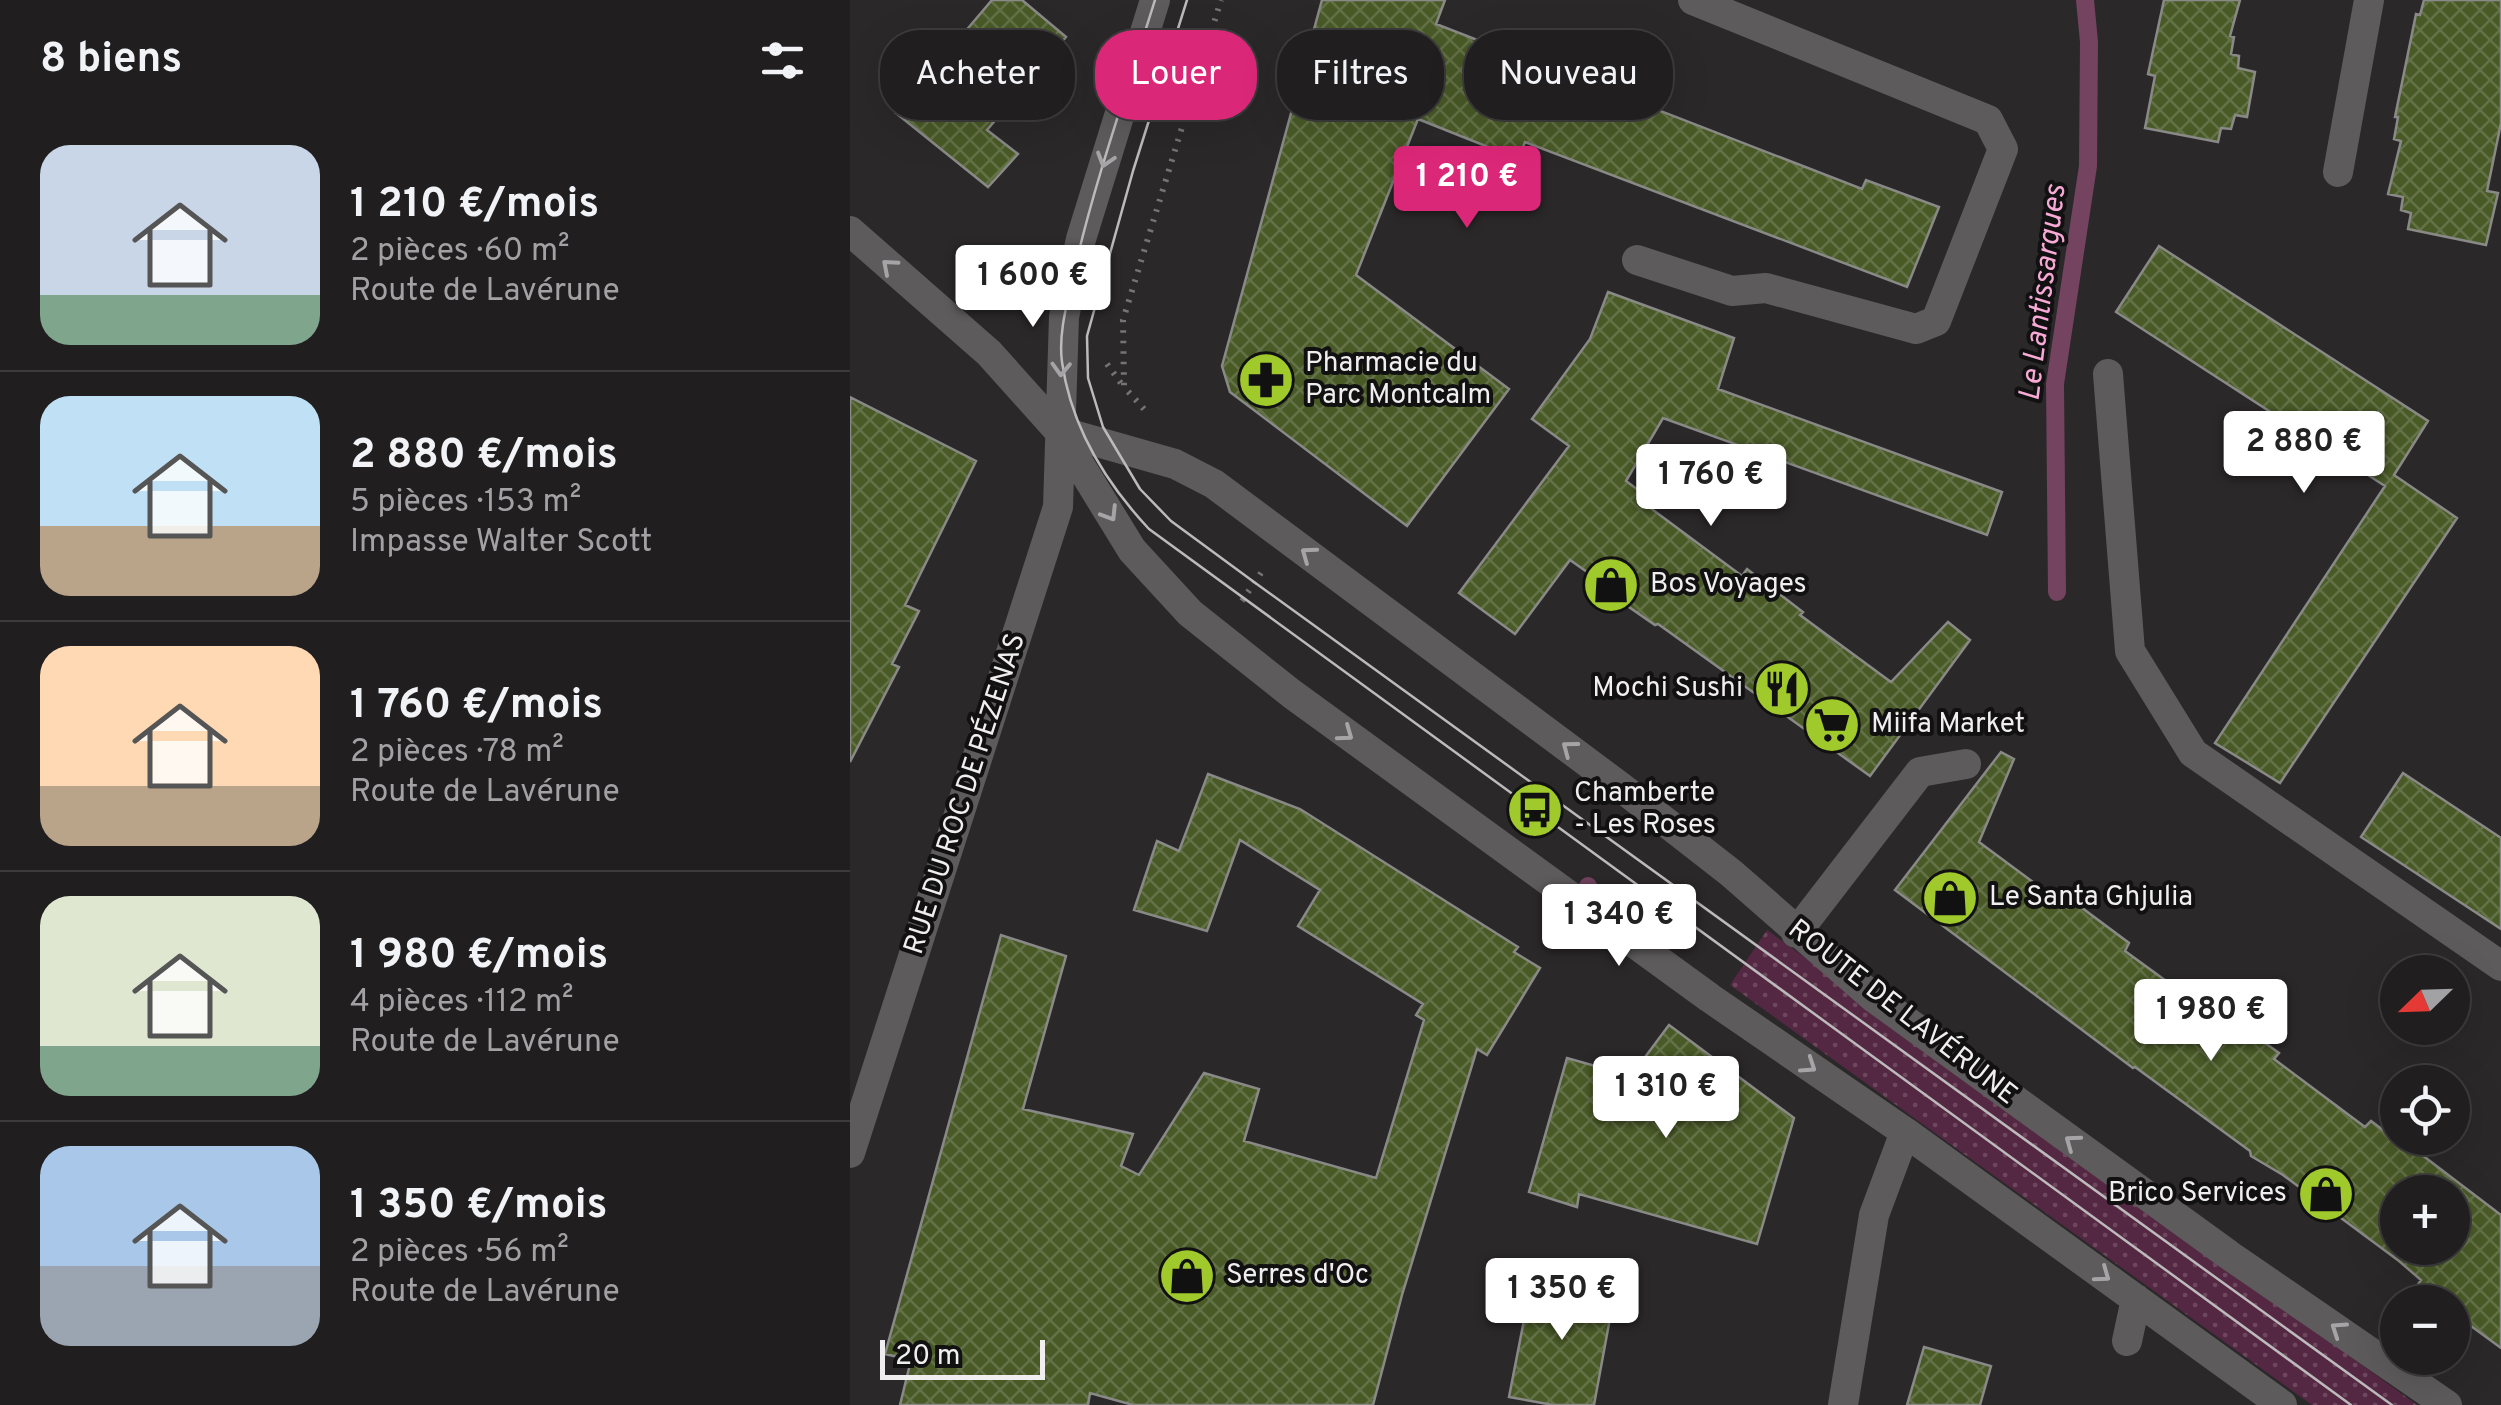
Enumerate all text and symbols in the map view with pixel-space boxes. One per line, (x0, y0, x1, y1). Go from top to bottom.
chip: Acheter (880, 30, 1075, 120)
chip: Louer (1095, 30, 1257, 120)
chip: Filtres (1277, 30, 1444, 120)
chip: Nouveau (1464, 30, 1673, 120)
icon: filters (755, 33, 810, 88)
text: 8 biens (40, 34, 182, 87)
pin: 1 210 € (1375, 146, 1559, 231)
one-way arrow (1097, 151, 1117, 168)
text: 1 210 € (1416, 158, 1518, 198)
text: 1 210 €/mois (350, 179, 599, 232)
water label: Le Lantissargues (2012, 182, 2076, 403)
icon: home (120, 185, 240, 305)
text: 2 pièces · 60 m² (350, 232, 570, 272)
pin: 1 600 € (941, 245, 1125, 330)
text: 1 600 € (978, 257, 1088, 297)
one-way arrow (882, 259, 901, 277)
text: Route de Lavérune (350, 272, 620, 312)
place label: Pharmacie du Parc Montcalm (1305, 346, 1491, 414)
pharmacy icon: Pharmacie du Parc Montcalm (1236, 350, 1296, 410)
one-way arrow (1051, 361, 1072, 377)
pin: 2 880 € (2212, 411, 2396, 496)
text: 2 880 € (2246, 423, 2362, 463)
text: 2 880 €/mois (350, 430, 618, 483)
icon: home (120, 436, 240, 556)
pin: 1 760 € (1619, 444, 1803, 529)
text: 1 760 € (1658, 456, 1764, 496)
text: 5 pièces · 153 m² (350, 483, 581, 523)
one-way arrow (1098, 503, 1117, 521)
text: Impasse Walter Scott (350, 523, 652, 563)
one-way arrow (1301, 549, 1319, 566)
shop icon: Bos Voyages (1581, 555, 1641, 615)
place label: Bos Voyages (1650, 567, 1807, 603)
street label: RUE DU ROC DE PÉZENAS (895, 628, 1035, 959)
restaurant icon: Mochi Sushi (1752, 659, 1812, 719)
place label: Mochi Sushi (1592, 671, 1743, 707)
text: 1 760 €/mois (350, 680, 603, 733)
icon: home (120, 686, 240, 806)
supermarket icon: Miifa Market (1802, 695, 1862, 755)
place label: Miifa Market (1871, 707, 2025, 743)
one-way arrow (1335, 722, 1353, 739)
text: 2 pièces · 78 m² (350, 733, 564, 773)
one-way arrow (1562, 742, 1580, 759)
text: Route de Lavérune (350, 773, 620, 813)
place label: Chamberte - Les Roses (1574, 776, 1716, 844)
bus stop icon: Chamberte - Les Roses (1505, 780, 1565, 840)
shop icon: Le Santa Ghjulia (1920, 868, 1980, 928)
place label: Le Santa Ghjulia (1989, 880, 2193, 916)
pin: 1 340 € (1527, 884, 1711, 969)
text: 1 340 € (1564, 896, 1674, 936)
street label: ROUTE DE LAVÉRUNE (1780, 911, 2025, 1114)
text: 1 980 €/mois (350, 930, 608, 983)
icon: home (120, 936, 240, 1056)
north arrow (2380, 955, 2470, 1045)
map controls (2380, 955, 2470, 1375)
pin: 1 980 € (2119, 979, 2303, 1064)
text: 4 pièces · 112 m² (350, 983, 574, 1023)
text: 1 980 € (2156, 991, 2266, 1031)
text: Route de Lavérune (350, 1023, 620, 1063)
one-way arrow (1798, 1054, 1817, 1072)
pin: 1 310 € (1574, 1056, 1758, 1141)
button: locate (2380, 1065, 2470, 1155)
text: 1 310 € (1615, 1068, 1717, 1108)
one-way arrow (2065, 1137, 2083, 1154)
shop icon: Brico Services (2296, 1164, 2356, 1224)
button: + (2380, 1175, 2470, 1265)
place label: Brico Services (2108, 1176, 2287, 1212)
text: 1 350 €/mois (350, 1180, 607, 1233)
icon: home (120, 1186, 240, 1306)
text: 2 pièces · 56 m² (350, 1233, 569, 1273)
shop icon: Serres d'Oc (1157, 1246, 1217, 1306)
place label: Serres d'Oc (1226, 1258, 1369, 1294)
pin: 1 350 € (1470, 1258, 1654, 1343)
one-way arrow (2091, 1262, 2110, 1281)
text: 1 350 € (1508, 1270, 1616, 1310)
text: Route de Lavérune (350, 1273, 620, 1313)
button: − (2380, 1285, 2470, 1375)
one-way arrow (2331, 1322, 2349, 1341)
scale bar (880, 1335, 1045, 1380)
text: 20 m (895, 1339, 960, 1375)

